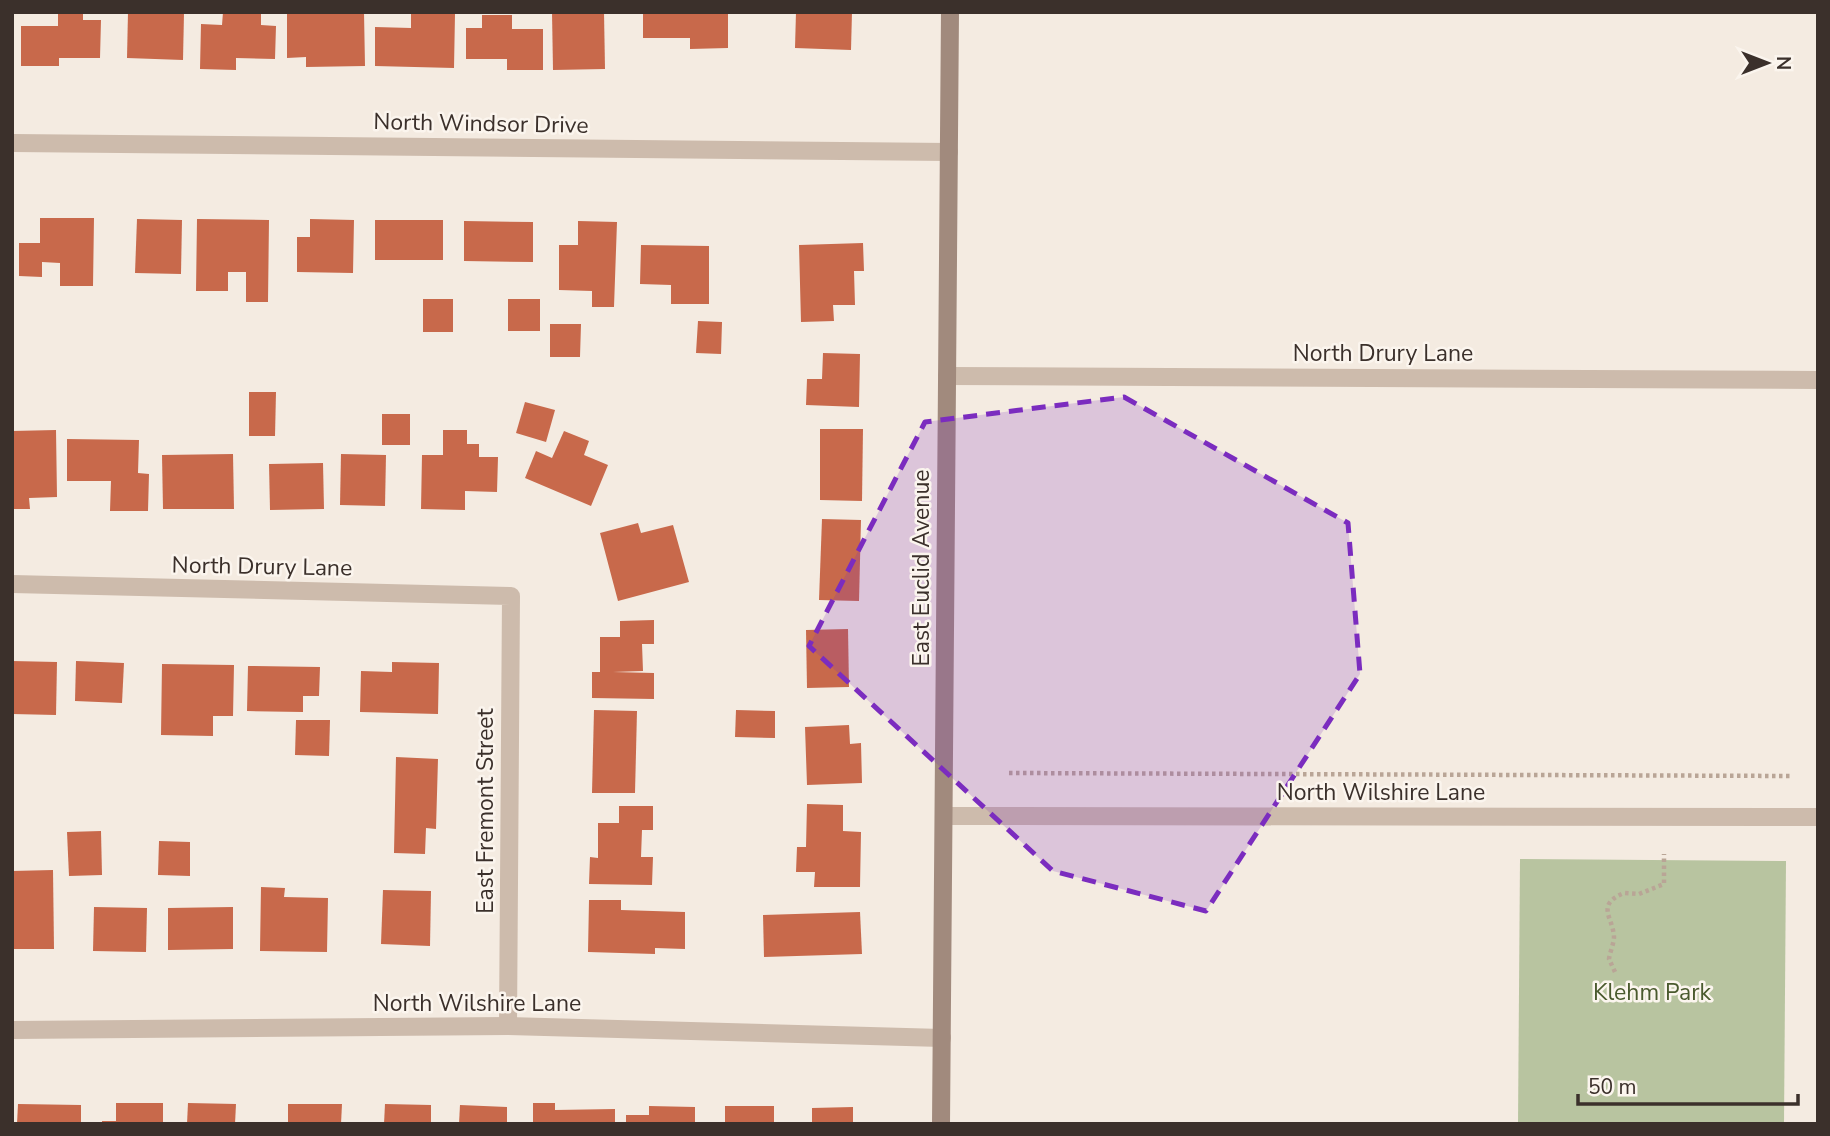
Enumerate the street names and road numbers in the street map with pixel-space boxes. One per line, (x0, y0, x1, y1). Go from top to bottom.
street label: North Windsor Drive (373, 106, 589, 141)
street label: North Drury Lane (1293, 338, 1473, 369)
street label: East Euclid Avenue (906, 469, 937, 667)
street label: North Drury Lane (171, 549, 353, 584)
street label: East Fremont Street (470, 707, 501, 914)
street label: North Wilshire Lane (1277, 777, 1485, 808)
street label: North Wilshire Lane (373, 988, 581, 1019)

